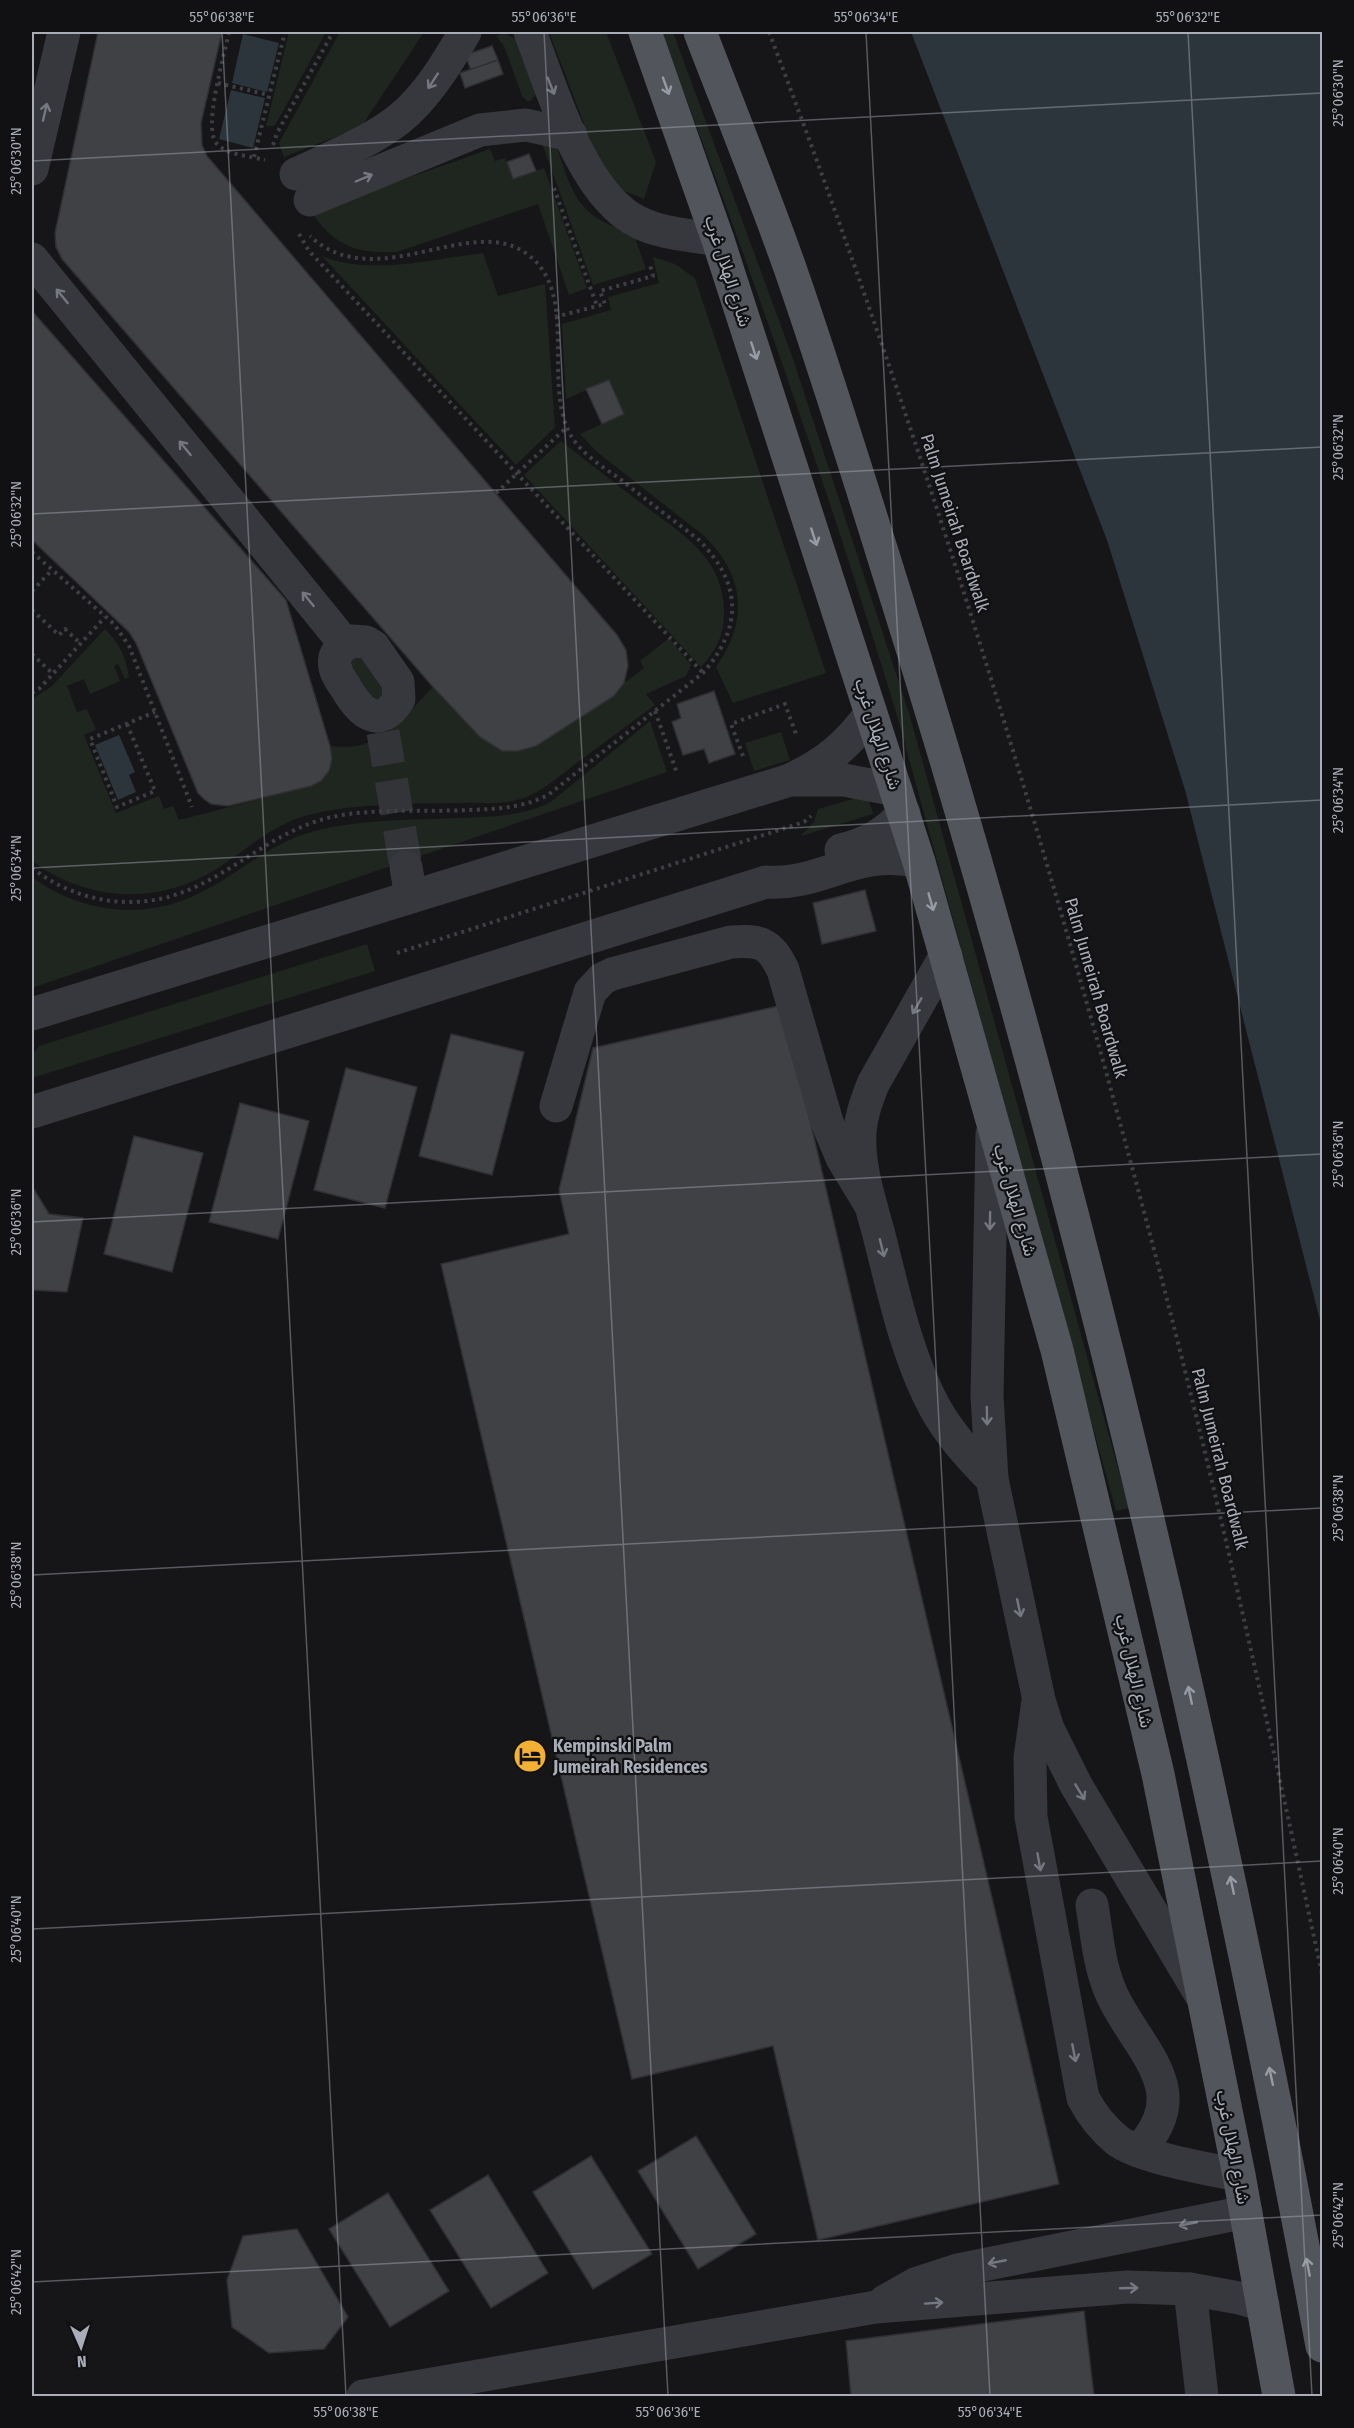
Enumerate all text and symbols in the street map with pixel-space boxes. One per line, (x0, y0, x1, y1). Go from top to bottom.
text: 55°06'38"E (189, 8, 255, 26)
text: 55°06'36"E (511, 8, 577, 26)
text: 55°06'34"E (834, 8, 898, 26)
text: 55°06'32"E (1156, 8, 1220, 26)
text: 25°06'30"N (1329, 59, 1347, 127)
one-way arrow (427, 72, 439, 88)
one-way arrow (547, 76, 558, 95)
one-way arrow (661, 76, 672, 95)
one-way arrow (39, 102, 51, 121)
text: 25°06'30"N (7, 127, 25, 195)
one-way arrow (354, 172, 373, 183)
street label: شارع الهلال غرب (699, 212, 756, 330)
one-way arrow (55, 289, 69, 304)
one-way arrow (749, 341, 760, 360)
text: 25°06'32"N (1329, 414, 1347, 480)
street label: Palm Jumeirah Boardwalk (916, 431, 994, 616)
one-way arrow (178, 441, 192, 456)
text: 25°06'32"N (7, 481, 25, 547)
one-way arrow (809, 527, 820, 546)
one-way arrow (301, 592, 315, 607)
street label: شارع الهلال غرب (849, 675, 906, 793)
text: 25°06'34"N (1329, 767, 1347, 833)
text: 25°06'34"N (7, 835, 25, 901)
one-way arrow (926, 892, 937, 911)
street label: Palm Jumeirah Boardwalk (1060, 895, 1132, 1081)
one-way arrow (911, 997, 923, 1014)
text: 25°06'36"N (1329, 1120, 1347, 1188)
street label: شارع الهلال غرب (987, 1141, 1042, 1259)
text: 25°06'36"N (7, 1188, 25, 1256)
one-way arrow (984, 1210, 996, 1230)
one-way arrow (877, 1238, 889, 1257)
street label: Palm Jumeirah Boardwalk (1187, 1366, 1253, 1553)
one-way arrow (981, 1405, 993, 1425)
text: 25°06'38"N (1329, 1474, 1347, 1542)
text: 25°06'38"N (7, 1541, 25, 1609)
one-way arrow (1014, 1597, 1025, 1617)
street label: شارع الهلال غرب (1109, 1612, 1158, 1730)
one-way arrow (1183, 1685, 1195, 1704)
place label: Kempinski Palm Jumeirah Residences (552, 1735, 708, 1778)
hotel icon: Kempinski Palm Jumeirah Residences (512, 1738, 548, 1774)
one-way arrow (1074, 1783, 1086, 1800)
text: 25°06'40"N (1329, 1827, 1347, 1895)
one-way arrow (1034, 1851, 1045, 1871)
one-way arrow (1225, 1876, 1237, 1895)
text: 25°06'40"N (7, 1895, 25, 1963)
one-way arrow (1069, 2043, 1080, 2063)
one-way arrow (1265, 2067, 1276, 2086)
street label: شارع الهلال غرب (1210, 2088, 1255, 2206)
text: 25°06'42"N (1329, 2182, 1347, 2248)
one-way arrow (1179, 2218, 1198, 2230)
text: 25°06'42"N (7, 2249, 25, 2315)
one-way arrow (988, 2257, 1008, 2268)
one-way arrow (1302, 2258, 1313, 2278)
one-way arrow (1118, 2282, 1138, 2293)
one-way arrow (924, 2297, 944, 2308)
north arrow (51, 2317, 111, 2377)
text: N (76, 2352, 87, 2371)
text: 55°06'38"E (313, 2403, 379, 2421)
text: 55°06'36"E (635, 2403, 701, 2421)
text: 55°06'34"E (958, 2403, 1022, 2421)

